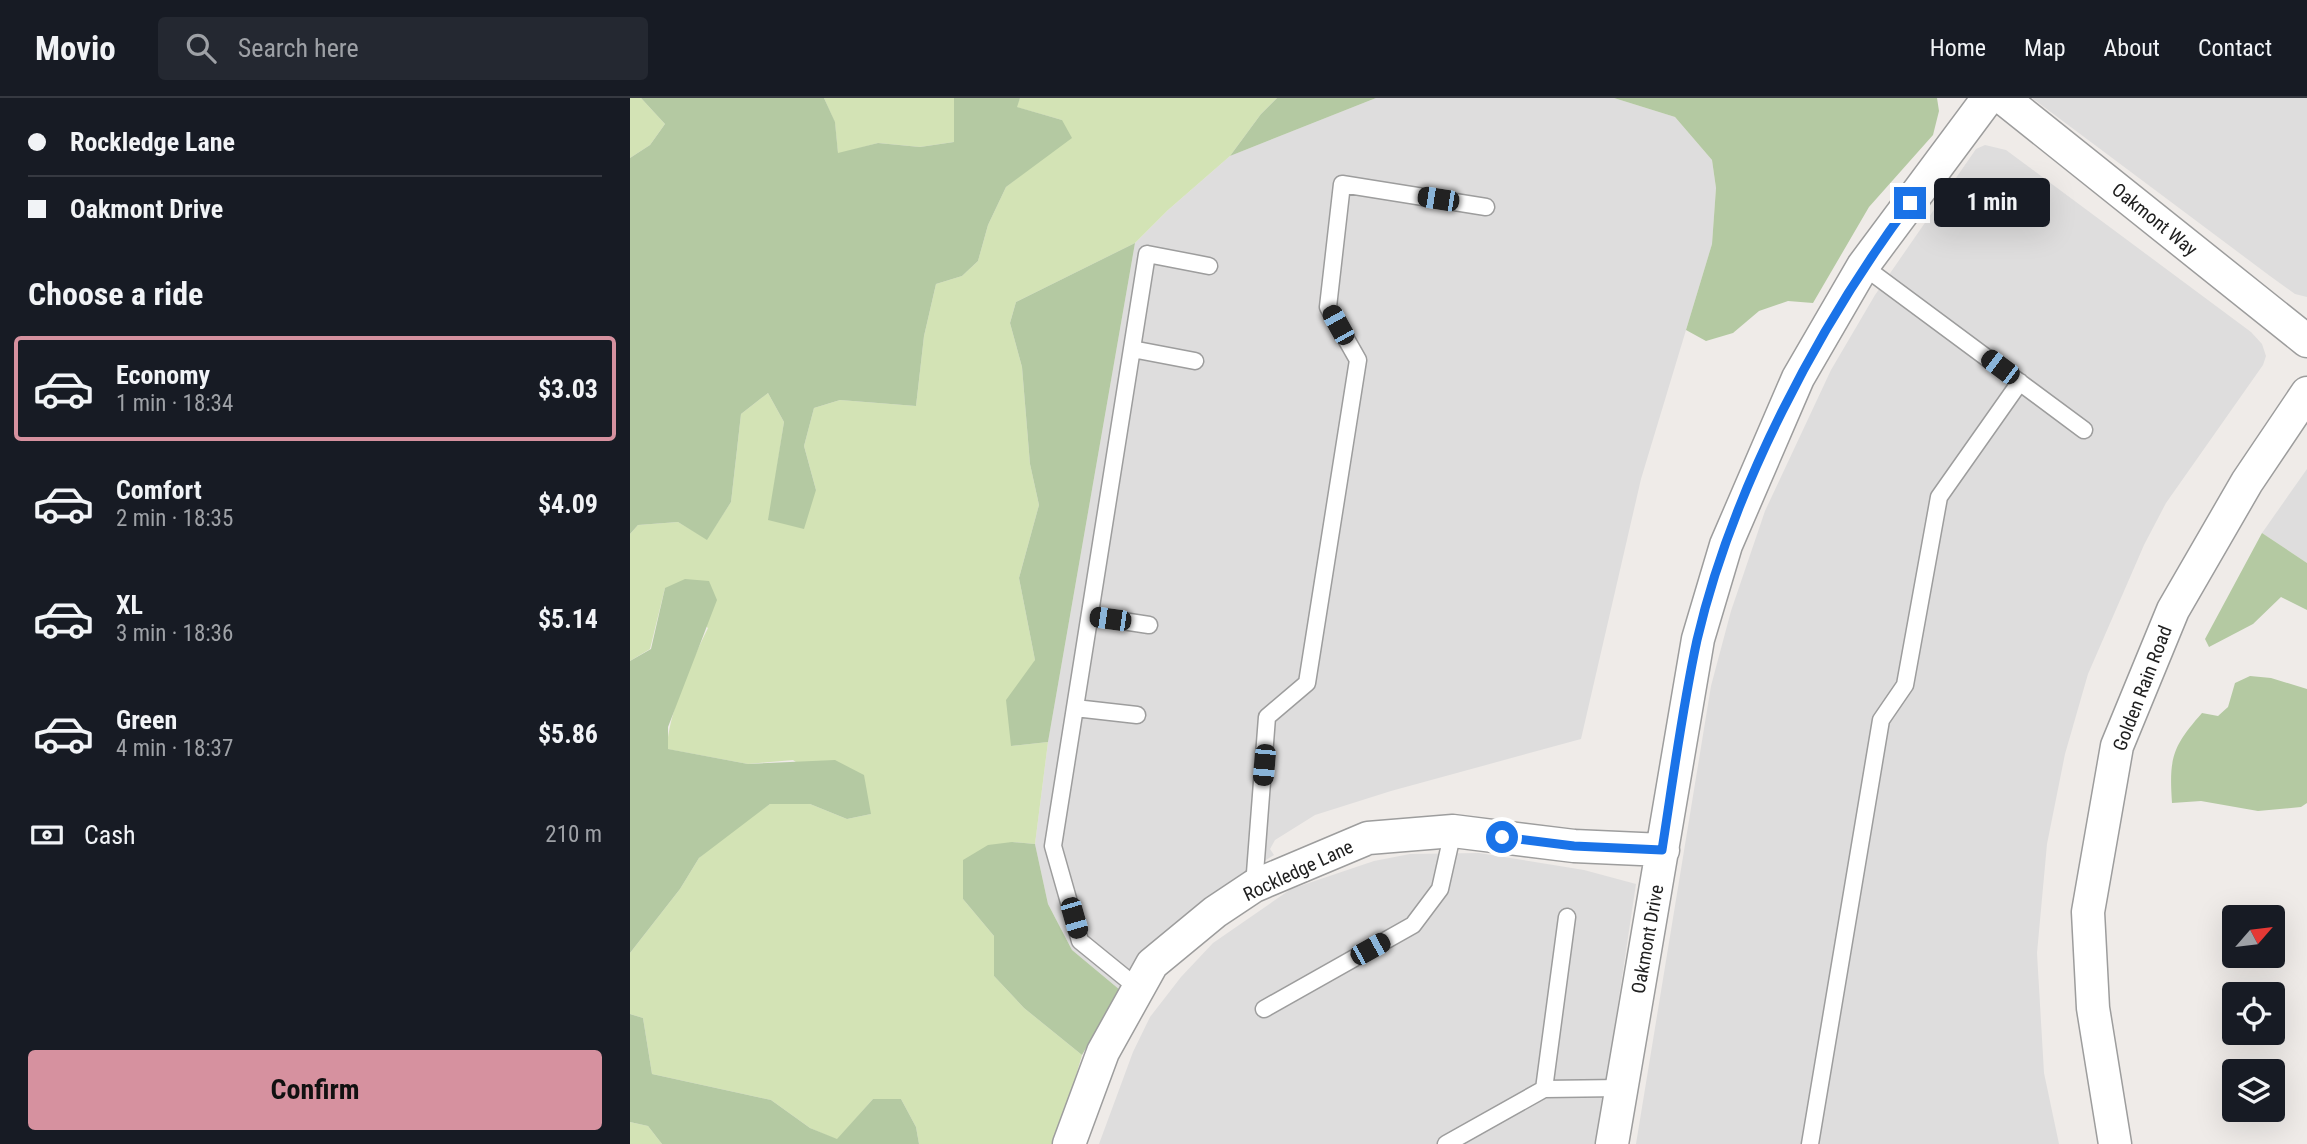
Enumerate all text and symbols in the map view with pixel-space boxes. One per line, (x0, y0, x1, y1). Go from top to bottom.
search box (158, 17, 648, 80)
text: Movio (35, 29, 116, 68)
icon: search (182, 29, 220, 67)
text: Search here (238, 33, 359, 63)
text: Home (1930, 34, 1986, 62)
text: Map (2024, 34, 2066, 62)
text: About (2104, 34, 2160, 62)
text: Contact (2198, 34, 2272, 62)
text: Rockledge Lane (70, 127, 235, 157)
callout: 1 min (1934, 178, 2050, 228)
street label: Oakmont Way (2107, 178, 2202, 261)
car (1416, 185, 1461, 213)
route end (1894, 187, 1926, 219)
text: 1 min (1966, 189, 2018, 216)
text: Oakmont Drive (70, 194, 223, 224)
text: Choose a ride (28, 275, 203, 313)
car (1319, 302, 1358, 348)
car (1977, 346, 2024, 388)
icon: car (32, 357, 95, 420)
text: Economy (116, 360, 210, 390)
text: $3.03 (538, 374, 598, 404)
text: 1 min · 18:34 (116, 390, 233, 417)
icon: car (32, 472, 95, 535)
text: Comfort (116, 475, 202, 505)
text: $4.09 (538, 489, 598, 519)
text: 2 min · 18:35 (116, 505, 233, 532)
icon: car (32, 587, 95, 650)
text: XL (116, 590, 143, 620)
text: $5.14 (538, 604, 598, 634)
car (1088, 606, 1133, 632)
text: 3 min · 18:36 (116, 620, 233, 647)
street label: Golden Rain Road (2108, 622, 2177, 754)
icon: car (32, 702, 95, 765)
text: Green (116, 705, 177, 735)
text: $5.86 (538, 719, 598, 749)
text: 4 min · 18:37 (116, 735, 233, 762)
car (1252, 743, 1277, 787)
icon: cash (28, 816, 66, 854)
text: Cash (84, 820, 136, 850)
text: 210 m (545, 821, 602, 848)
route start (1486, 821, 1518, 853)
street label: Rockledge Lane (1240, 835, 1357, 906)
street label: Oakmont Drive (1627, 883, 1668, 995)
car (1059, 895, 1090, 941)
north arrow (2222, 905, 2286, 968)
map controls (2222, 905, 2285, 1122)
car (1347, 930, 1394, 968)
button: locate (2222, 982, 2285, 1045)
button: Confirm (28, 1050, 602, 1130)
button: layers (2222, 1059, 2285, 1122)

